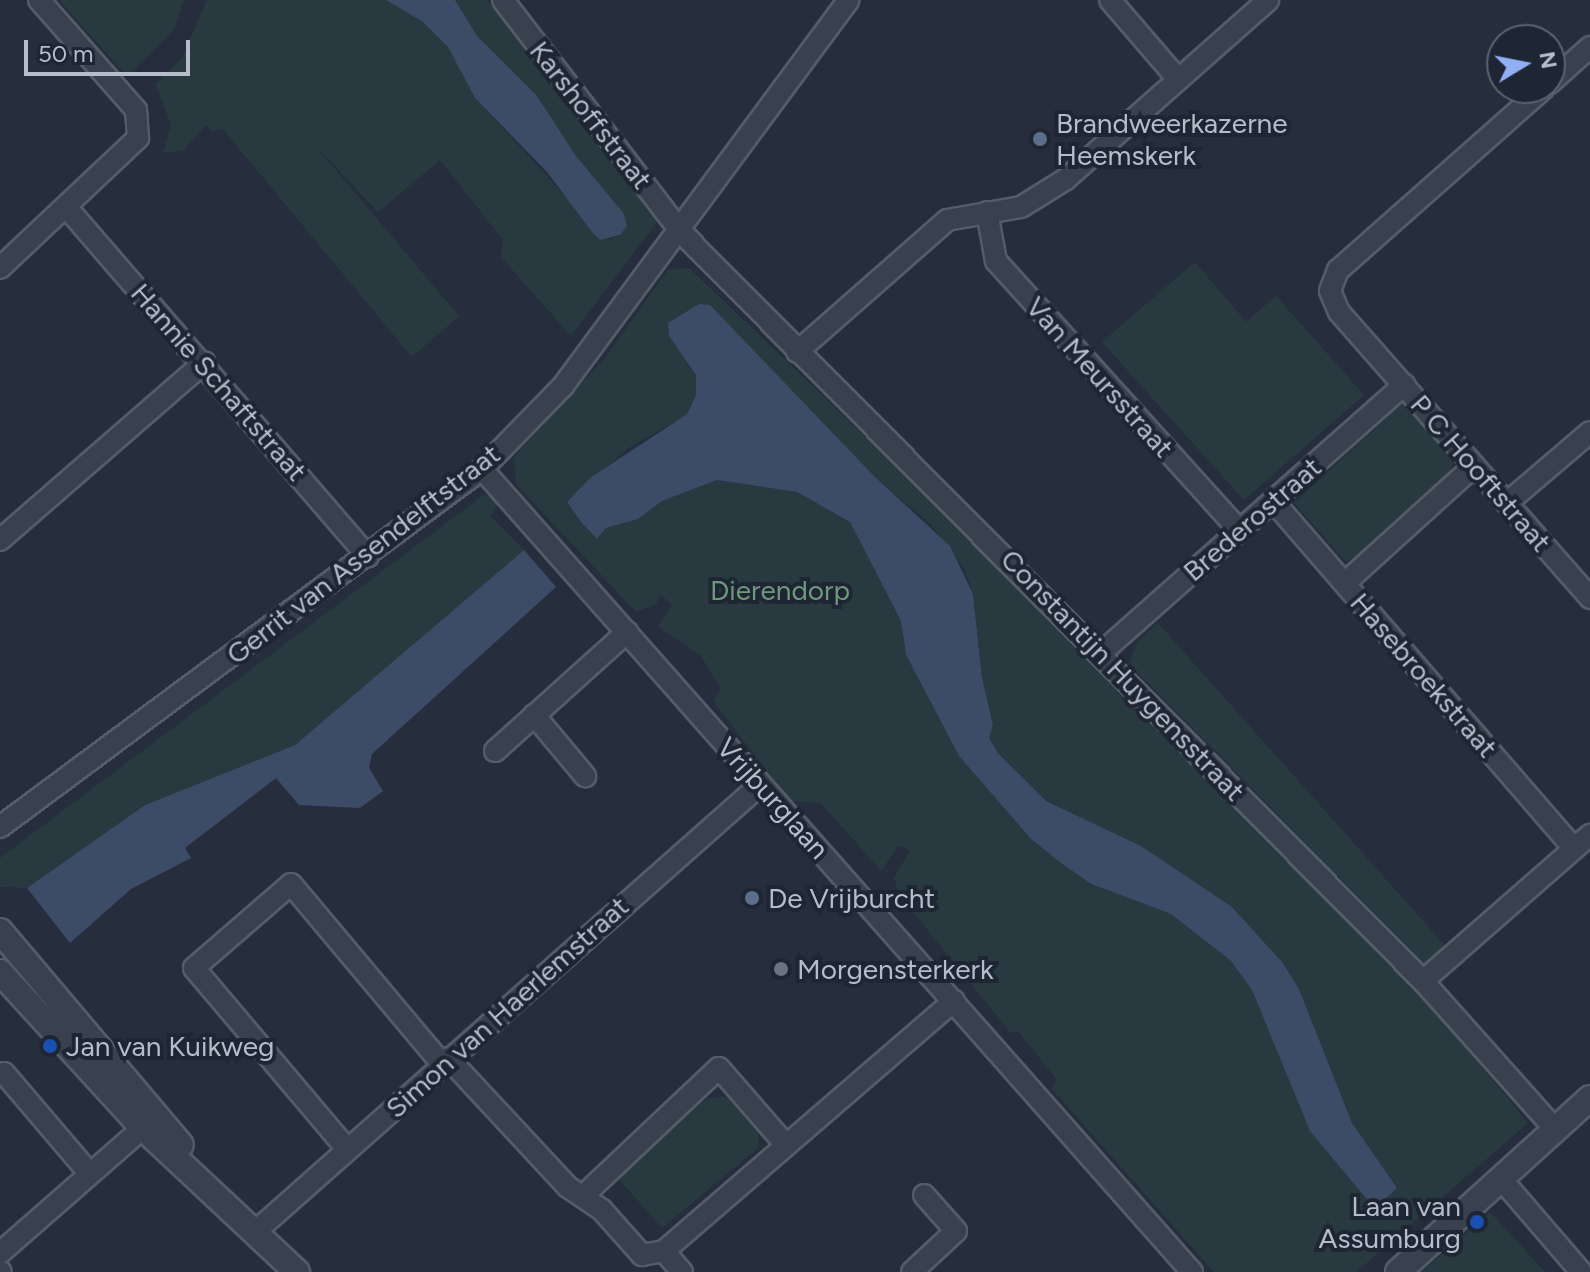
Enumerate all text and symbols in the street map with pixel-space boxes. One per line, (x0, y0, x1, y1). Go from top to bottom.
scale bar (28, 24, 194, 74)
north arrow (1486, 24, 1566, 104)
street label: Karshoffstraat (523, 34, 659, 196)
text: 50 m (38, 39, 94, 68)
text: N (1533, 49, 1563, 71)
place label: Brandweerkazerne Heemskerk (1056, 106, 1288, 172)
marker: Brandweerkazerne Heemskerk (1031, 130, 1049, 148)
street label: Hannie Schaftstraat (124, 276, 314, 488)
street label: Van Meursstraat (1019, 290, 1181, 464)
street label: P C Hooftstraat (1404, 388, 1558, 558)
street label: Gerrit van Assendelftstraat (220, 437, 506, 671)
street label: Brederostraat (1176, 450, 1328, 588)
street label: Constantijn Huygensstraat (994, 542, 1252, 808)
park label: Dierendorp (710, 573, 850, 607)
street label: Hasebroekstraat (1343, 586, 1505, 764)
street label: Vrijburglaan (710, 731, 836, 865)
place label: De Vrijburcht (768, 881, 935, 915)
street label: Simon van Haerlemstraat (379, 889, 635, 1125)
marker: De Vrijburcht (743, 889, 761, 907)
place label: Morgensterkerk (797, 952, 994, 986)
marker: Morgensterkerk (772, 960, 790, 978)
place label: Jan van Kuikweg (66, 1029, 274, 1063)
marker: Jan van Kuikweg (41, 1037, 59, 1055)
place label: Laan van Assumburg (1319, 1189, 1461, 1255)
marker: Laan van Assumburg (1468, 1213, 1486, 1231)

